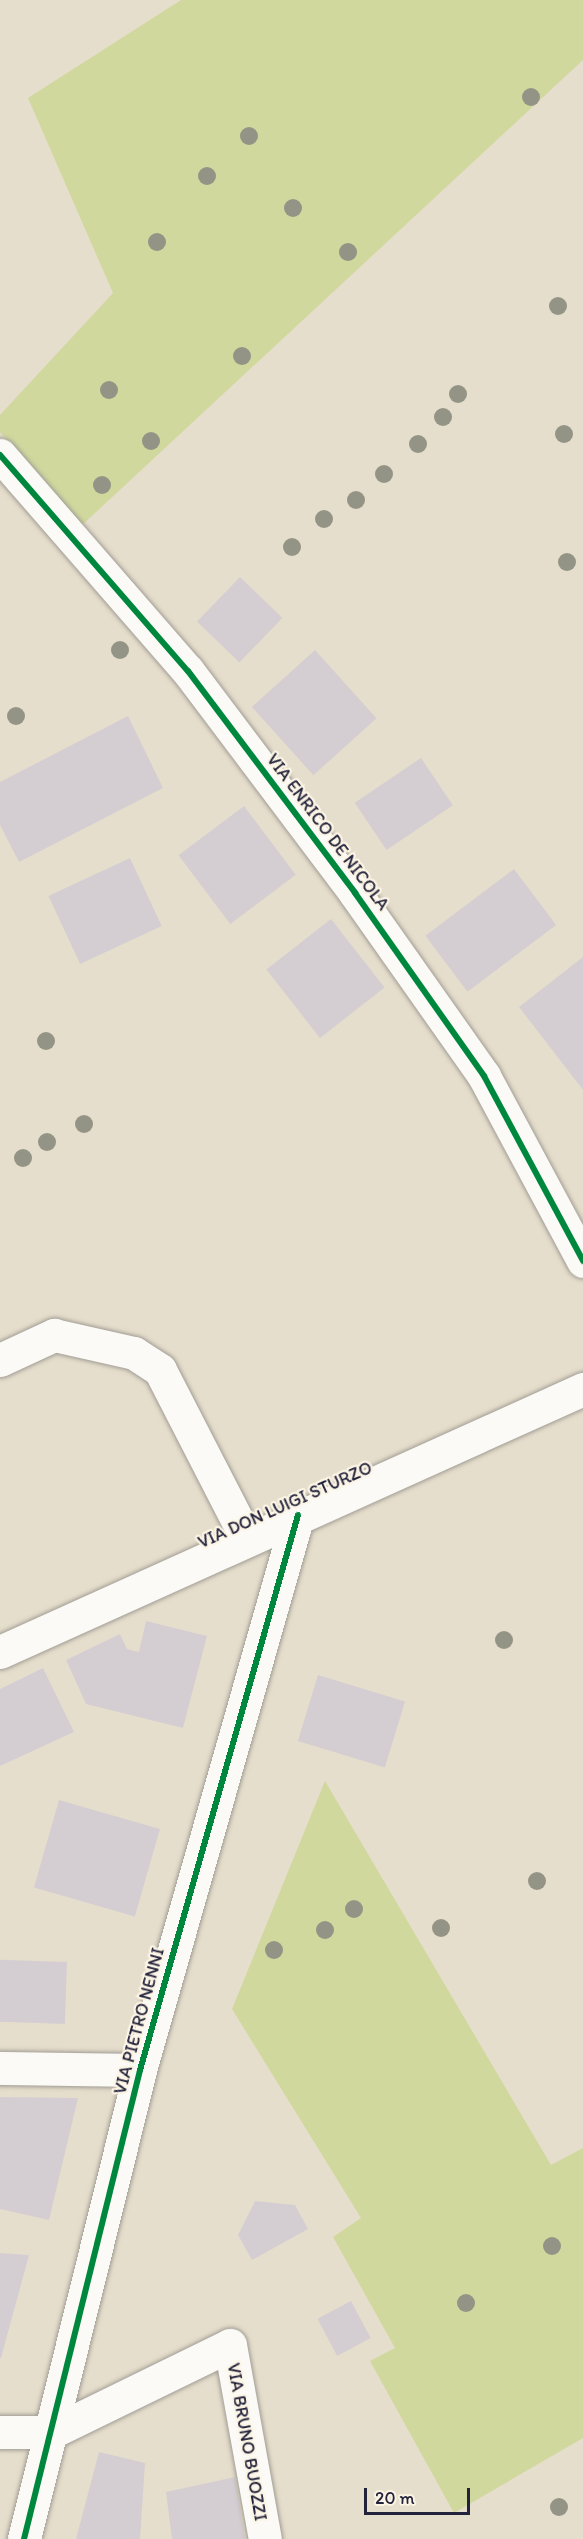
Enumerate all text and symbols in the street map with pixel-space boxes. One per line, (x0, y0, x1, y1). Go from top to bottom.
street label: VIA ENRICO DE NICOLA (262, 750, 394, 914)
street label: VIA DON LUIGI STURZO (194, 1457, 376, 1553)
street label: VIA PIETRO NENNI (109, 1946, 169, 2096)
street label: VIA BRUNO BUOZZI (222, 2361, 272, 2523)
scale bar (367, 2476, 474, 2514)
text: 20 m (375, 2487, 415, 2509)

